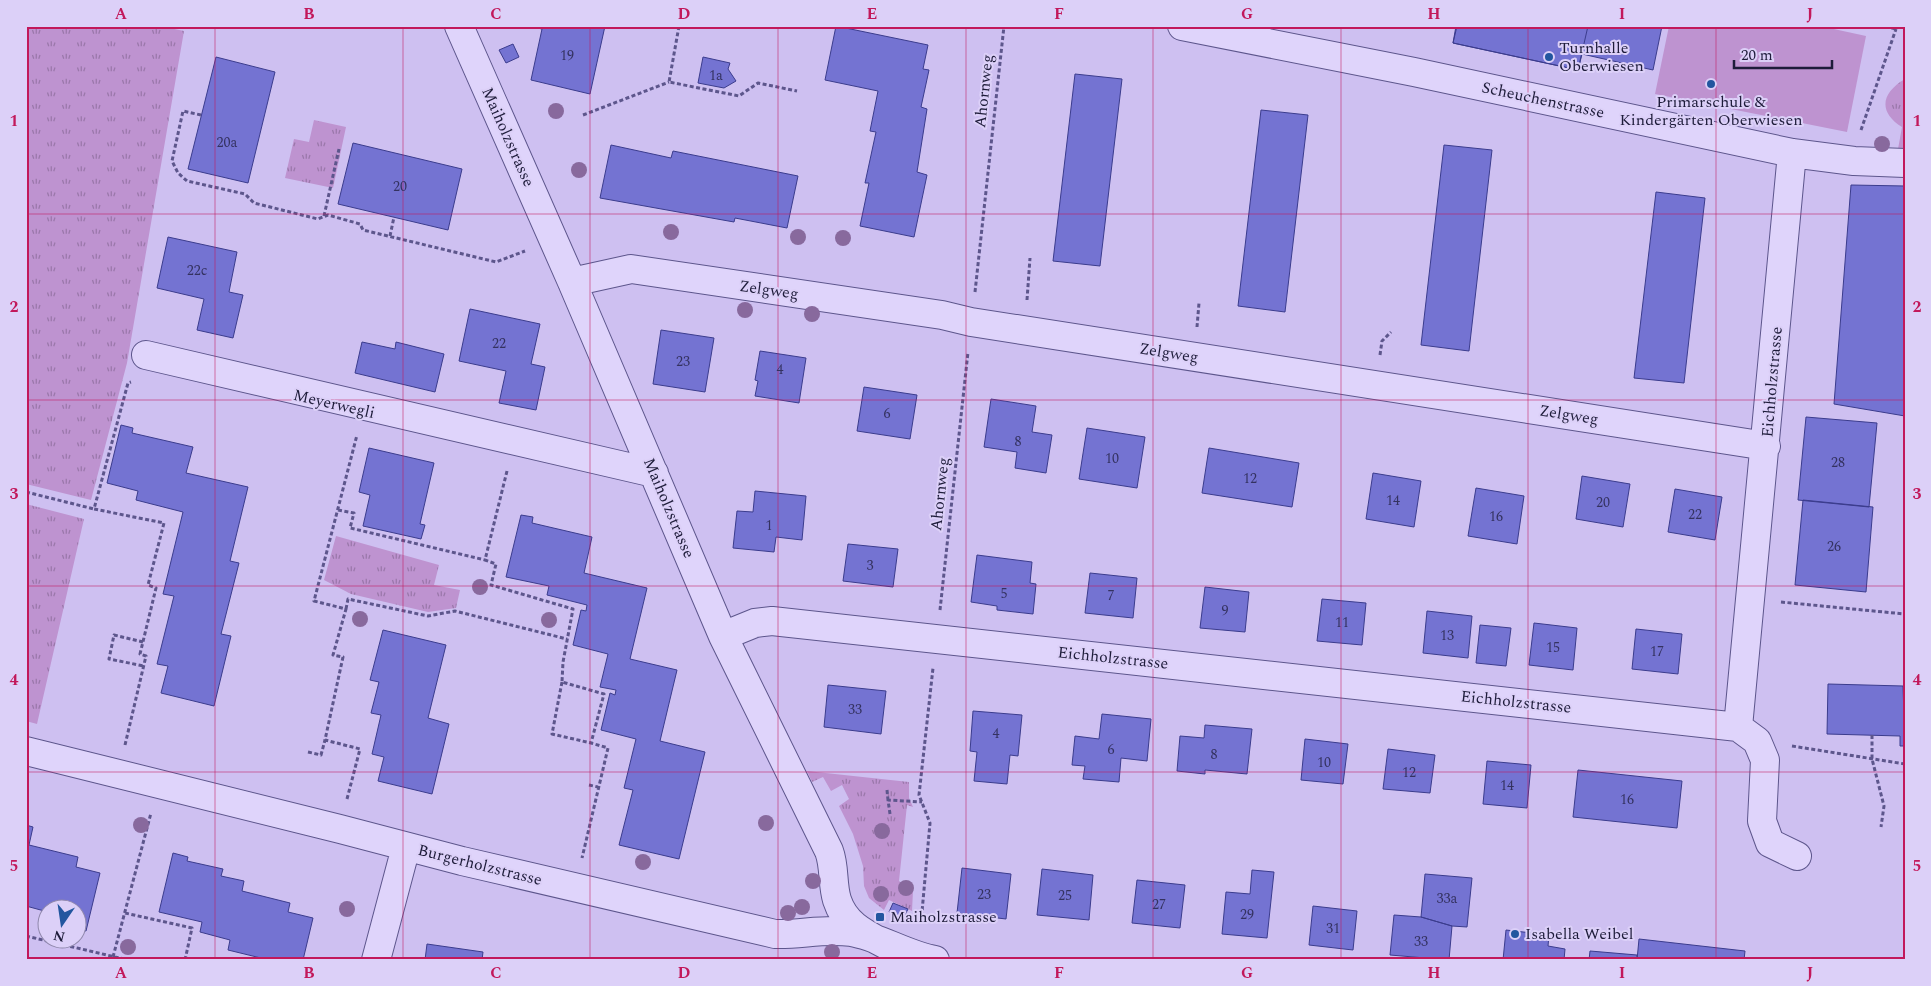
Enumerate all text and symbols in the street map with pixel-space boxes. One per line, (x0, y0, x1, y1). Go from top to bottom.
text: A (115, 2, 128, 26)
text: B (303, 2, 315, 26)
text: C (490, 2, 502, 26)
text: D (678, 2, 691, 26)
text: E (867, 2, 877, 26)
text: F (1054, 2, 1064, 26)
text: G (1241, 2, 1253, 26)
text: H (1427, 2, 1441, 26)
text: I (1619, 2, 1625, 26)
text: J (1807, 2, 1814, 26)
place label: Turnhalle Oberwiesen (1559, 36, 1644, 78)
scale bar (1734, 38, 1831, 70)
text: 20 m (1741, 44, 1773, 67)
house number: 19 (560, 45, 574, 66)
marker: Turnhalle Oberwiesen (1543, 51, 1555, 63)
street label: Ahornweg (968, 53, 1000, 129)
house number: 1a (709, 65, 723, 86)
street label: Scheuchenstrasse (1479, 75, 1607, 125)
marker: Primarschule & Kindergärten Oberwiesen (1705, 78, 1717, 90)
street label: Maiholzstrasse (475, 83, 541, 191)
place label: Primarschule & Kindergärten Oberwiesen (1620, 90, 1803, 132)
text: 1 (10, 109, 18, 133)
text: 1 (1913, 109, 1921, 133)
house number: 20a (217, 132, 238, 153)
house number: 20 (393, 176, 407, 197)
house number: 22c (187, 260, 208, 281)
street label: Zelgweg (738, 274, 800, 306)
text: 2 (10, 295, 19, 319)
text: 2 (1913, 295, 1922, 319)
street label: Eichholzstrasse (1755, 326, 1789, 438)
house number: 22 (492, 333, 506, 354)
street label: Zelgweg (1138, 336, 1200, 370)
house number: 23 (676, 351, 690, 372)
house number: 4 (777, 359, 784, 380)
street label: Meyerwegli (291, 383, 377, 425)
street label: Zelgweg (1538, 398, 1600, 432)
house number: 6 (884, 403, 891, 424)
house number: 8 (1015, 431, 1022, 452)
house number: 10 (1105, 448, 1119, 469)
house number: 28 (1831, 452, 1845, 473)
street label: Maiholzstrasse (637, 454, 701, 562)
street label: Ahornweg (924, 456, 956, 532)
house number: 12 (1243, 468, 1257, 489)
text: 3 (10, 482, 19, 506)
text: 3 (1913, 482, 1922, 506)
house number: 14 (1386, 490, 1400, 511)
house number: 20 (1596, 492, 1610, 513)
house number: 22 (1688, 504, 1702, 525)
house number: 16 (1489, 506, 1503, 527)
house number: 1 (766, 515, 773, 536)
house number: 26 (1827, 536, 1841, 557)
house number: 3 (867, 555, 874, 576)
house number: 5 (1001, 583, 1008, 604)
house number: 7 (1108, 585, 1115, 606)
house number: 9 (1222, 600, 1229, 621)
house number: 11 (1335, 612, 1349, 633)
house number: 13 (1440, 625, 1454, 646)
house number: 15 (1546, 637, 1560, 658)
street label: Eichholzstrasse (1056, 640, 1170, 676)
house number: 17 (1650, 641, 1664, 662)
text: 4 (10, 668, 19, 692)
text: 4 (1913, 668, 1922, 692)
street label: Eichholzstrasse (1459, 684, 1573, 720)
house number: 33 (848, 699, 862, 720)
house number: 4 (993, 723, 1000, 744)
house number: 6 (1108, 739, 1115, 760)
house number: 8 (1211, 744, 1218, 765)
house number: 10 (1317, 752, 1331, 773)
house number: 12 (1402, 762, 1416, 783)
house number: 14 (1500, 775, 1514, 796)
house number: 16 (1620, 789, 1634, 810)
street label: Burgerholzstrasse (415, 838, 545, 892)
text: 5 (10, 854, 18, 878)
text: 5 (1913, 854, 1921, 878)
house number: 23 (977, 884, 991, 905)
house number: 25 (1058, 885, 1072, 906)
house number: 33a (1437, 888, 1458, 909)
house number: 27 (1152, 894, 1166, 915)
north arrow (38, 898, 88, 948)
house number: 29 (1240, 904, 1254, 925)
place label: Maiholzstrasse (890, 905, 997, 929)
marker: Maiholzstrasse (874, 911, 886, 923)
house number: 31 (1326, 918, 1340, 939)
place label: Isabella Weibel (1525, 922, 1634, 946)
text: N (51, 925, 67, 948)
marker: Isabella Weibel (1509, 928, 1521, 940)
house number: 33 (1414, 931, 1428, 952)
text: A (115, 961, 128, 985)
text: B (303, 961, 315, 985)
text: C (490, 961, 502, 985)
text: D (678, 961, 691, 985)
text: E (867, 961, 877, 985)
text: F (1054, 961, 1064, 985)
text: G (1241, 961, 1253, 985)
text: H (1427, 961, 1441, 985)
text: I (1619, 961, 1625, 985)
text: J (1807, 961, 1814, 985)

